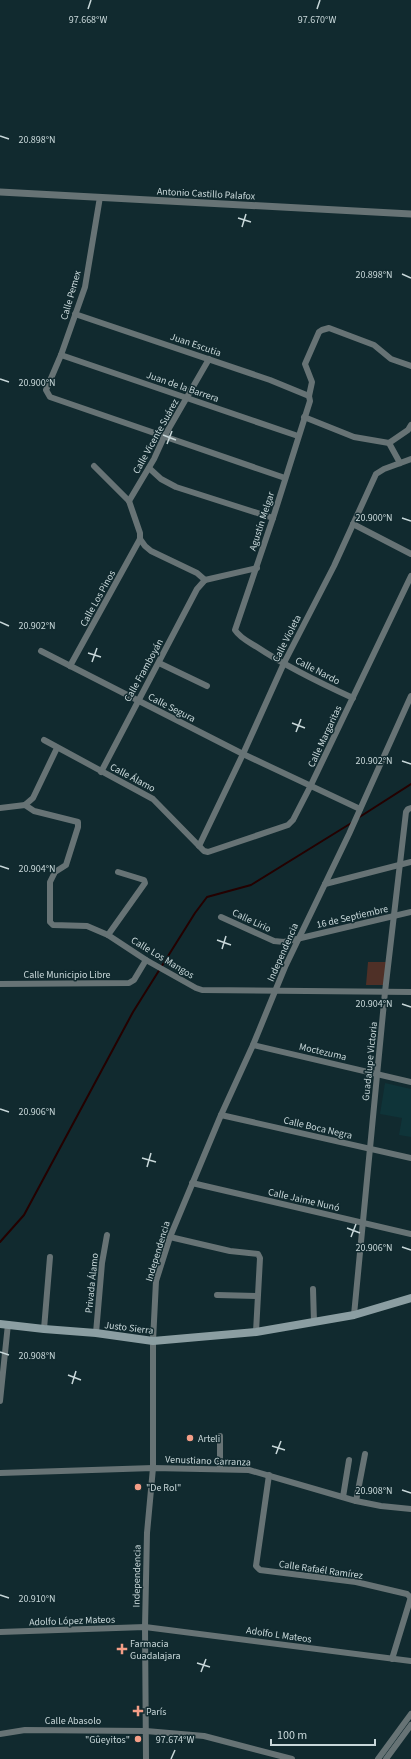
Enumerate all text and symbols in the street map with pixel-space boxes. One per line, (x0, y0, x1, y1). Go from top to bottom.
text: 97.668°W (69, 13, 107, 27)
text: 97.670°W (298, 13, 336, 27)
text: 20.898°N (18, 133, 56, 147)
street label: Antonio Castillo Palafox (156, 184, 256, 204)
street label: Calle Pemex (57, 268, 85, 322)
text: 20.898°N (355, 268, 393, 282)
street label: Juan Escutia (168, 330, 223, 360)
street label: Juan de la Barrera (145, 368, 221, 406)
text: 20.900°N (18, 376, 56, 390)
street label: Calle Vicente Suárez (129, 396, 182, 477)
street label: Agustín Melgar (246, 489, 278, 553)
text: 20.900°N (355, 511, 393, 525)
street label: Calle Los Pinos (77, 568, 119, 629)
street label: Calle Violeta (269, 612, 305, 665)
text: 20.902°N (18, 619, 56, 633)
street label: Calle Framboyán (121, 636, 167, 704)
street label: Calle Nardo (293, 654, 342, 688)
street label: Calle Segura (145, 690, 198, 726)
street label: Calle Margaritas (304, 703, 345, 770)
text: 20.902°N (355, 754, 393, 768)
street label: Calle Álamo (107, 760, 158, 796)
text: 20.904°N (18, 862, 56, 876)
street label: 16 de Septiembre (315, 902, 389, 932)
street label: Calle Lirio (230, 906, 273, 936)
street label: Independencia (264, 921, 302, 984)
street label: Calle Los Mangos (128, 933, 197, 982)
street label: Calle Municipio Libre (23, 968, 111, 982)
text: 20.904°N (355, 997, 393, 1011)
street label: Guadalupe Victoria (359, 1021, 381, 1101)
street label: Moctezuma (298, 1040, 348, 1064)
text: 20.906°N (18, 1105, 56, 1119)
street label: Calle Boca Negra (282, 1113, 354, 1143)
street label: Calle Jaime Nunó (267, 1185, 341, 1215)
street label: Independencia (142, 1219, 174, 1283)
text: 20.906°N (355, 1241, 393, 1255)
street label: Privada Álamo (82, 1252, 102, 1314)
street label: Justo Sierra (104, 1318, 154, 1338)
text: 20.908°N (18, 1349, 56, 1363)
place label: Arteli (198, 1432, 220, 1446)
marker: Arteli (185, 1433, 195, 1443)
street label: Venustiano Carranza (165, 1453, 251, 1469)
place label: "De Rol" (146, 1481, 181, 1495)
marker: "De Rol" (133, 1482, 143, 1492)
text: 20.908°N (355, 1484, 393, 1498)
street label: Independencia (129, 1545, 145, 1607)
street label: Calle Rafaél Ramírez (278, 1557, 364, 1583)
text: 20.910°N (18, 1592, 56, 1606)
street label: Adolfo López Mateos (29, 1613, 115, 1629)
street label: Adolfo L Mateos (245, 1623, 313, 1647)
place label: Farmacia Guadalajara (130, 1637, 181, 1663)
marker: Farmacia Guadalajara (117, 1644, 127, 1654)
place label: París (146, 1705, 166, 1719)
marker: París (133, 1706, 143, 1716)
street label: Calle Abasolo (45, 1714, 101, 1728)
scale bar (271, 1721, 375, 1747)
text: 100 m (277, 1727, 307, 1744)
place label: "Gûeyitos" (85, 1733, 130, 1747)
text: 97.674°W (156, 1733, 194, 1747)
marker: "Gûeyitos" (133, 1734, 143, 1744)

